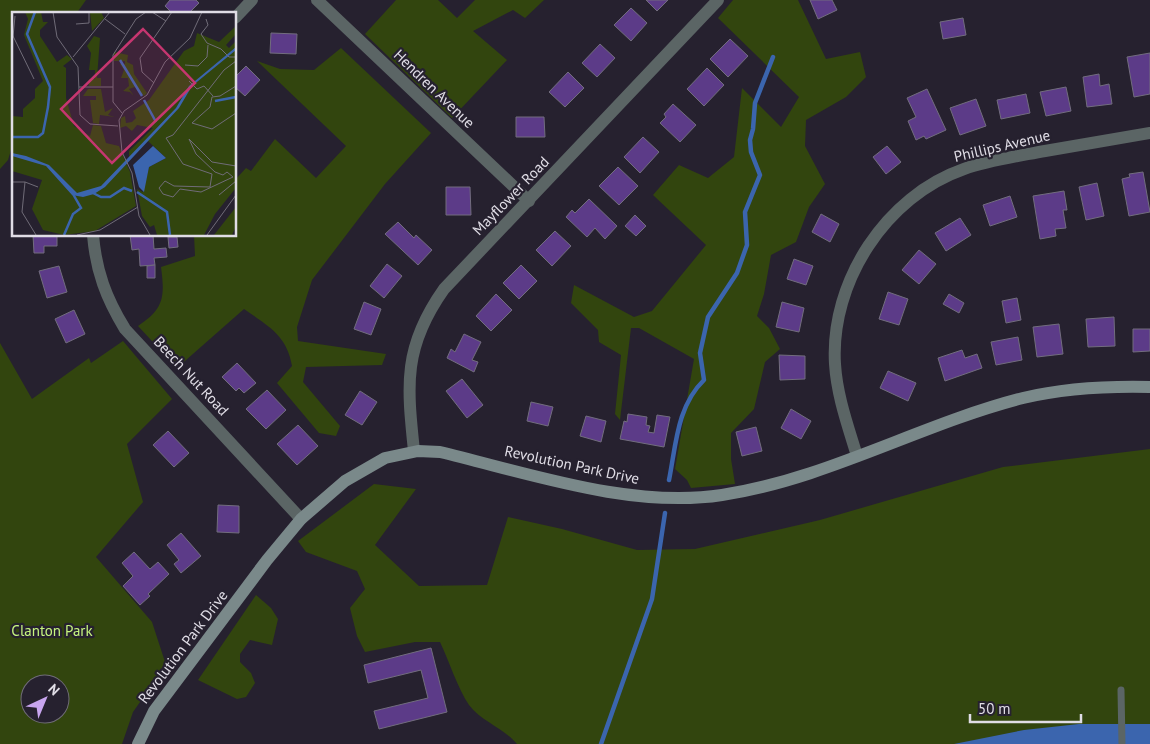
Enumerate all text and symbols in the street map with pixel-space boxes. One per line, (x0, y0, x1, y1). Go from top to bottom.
inset map (12, 12, 236, 236)
street label: Hendren Avenue (390, 45, 479, 132)
street label: Phillips Avenue (952, 125, 1052, 166)
street label: Mayflower Road (468, 152, 553, 239)
street label: Beech Nut Road (150, 332, 233, 419)
street label: Revolution Park Drive (503, 441, 641, 488)
street label: Revolution Park Drive (134, 586, 231, 707)
park label: Clanton Park (11, 621, 93, 640)
north arrow (20, 674, 70, 724)
text: N (44, 680, 64, 699)
scale bar (970, 692, 1081, 724)
text: 50 m (978, 699, 1011, 718)

